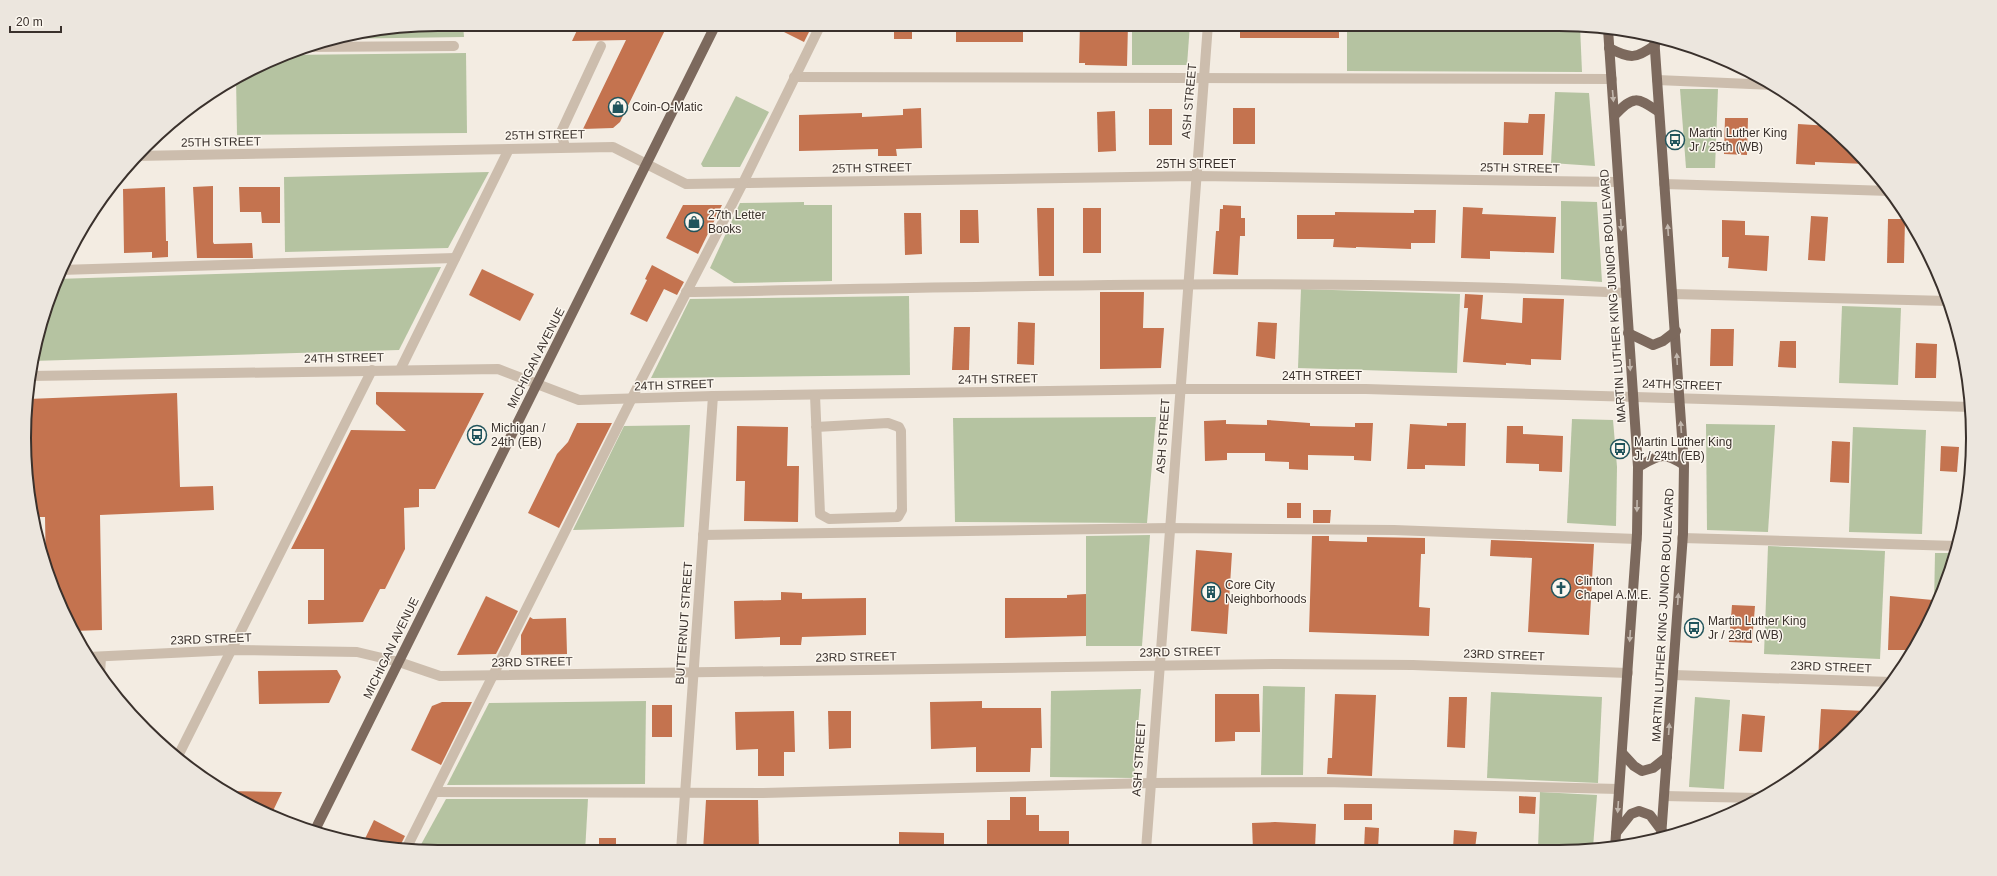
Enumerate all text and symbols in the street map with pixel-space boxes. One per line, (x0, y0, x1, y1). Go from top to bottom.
scale bar (10, 8, 61, 34)
text: 20 m (16, 15, 43, 29)
street label: ASH STREET (1179, 62, 1199, 139)
one-way arrow (1610, 90, 1617, 102)
shop icon: Coin-O-Matic (607, 96, 629, 118)
place label: Coin-O-Matic (632, 100, 703, 114)
place label: Martin Luther King Jr / 25th (WB) (1689, 126, 1787, 154)
street label: 25TH STREET (505, 127, 586, 143)
bus stop icon: Martin Luther King Jr / 25th (WB) (1664, 129, 1686, 151)
street label: 25TH STREET (181, 134, 262, 150)
street label: 25TH STREET (1156, 157, 1237, 171)
street label: 25TH STREET (832, 160, 913, 176)
street label: 25TH STREET (1480, 160, 1561, 176)
street label: MARTIN LUTHER KING JUNIOR BOULEVARD (1597, 168, 1629, 423)
place label: 27th Letter Books (708, 208, 765, 236)
shop icon: 27th Letter Books (683, 211, 705, 233)
one-way arrow (1618, 219, 1624, 232)
one-way arrow (1664, 224, 1671, 236)
street label: MICHIGAN AVENUE (505, 305, 567, 411)
street label: 24TH STREET (304, 350, 385, 366)
one-way arrow (1674, 353, 1681, 365)
one-way arrow (1626, 359, 1633, 371)
street label: 24TH STREET (1282, 369, 1363, 383)
street label: 24TH STREET (958, 371, 1039, 387)
street label: 24TH STREET (634, 377, 715, 393)
street label: 24TH STREET (1642, 377, 1723, 393)
street label: ASH STREET (1153, 397, 1173, 474)
place label: Michigan / 24th (EB) (491, 421, 546, 449)
one-way arrow (1678, 421, 1685, 433)
bus stop icon: Michigan / 24th (EB) (466, 424, 488, 446)
place label: Martin Luther King Jr / 24th (EB) (1634, 435, 1732, 463)
bus stop icon: Martin Luther King Jr / 24th (EB) (1609, 438, 1631, 460)
street label: MARTIN LUTHER KING JUNIOR BOULEVARD (1649, 487, 1677, 742)
one-way arrow (1634, 500, 1641, 512)
street label: BUTTERNUT STREET (673, 560, 695, 685)
place label: Clinton Chapel A.M.E. (1575, 574, 1652, 602)
church icon: Clinton Chapel A.M.E. (1550, 577, 1572, 599)
place label: Core City Neighborhoods (1225, 578, 1306, 606)
building icon: Core City Neighborhoods (1200, 581, 1222, 603)
one-way arrow (1675, 593, 1682, 605)
street label: MICHIGAN AVENUE (360, 595, 422, 701)
place label: Martin Luther King Jr / 23rd (WB) (1708, 614, 1806, 642)
bus stop icon: Martin Luther King Jr / 23rd (WB) (1683, 617, 1705, 639)
one-way arrow (1627, 629, 1634, 642)
street label: 23RD STREET (170, 631, 253, 647)
street label: 23RD STREET (1139, 644, 1221, 660)
street label: 23RD STREET (1463, 647, 1546, 663)
street label: 23RD STREET (815, 649, 897, 665)
street label: 23RD STREET (491, 654, 573, 670)
street label: 23RD STREET (1790, 659, 1873, 675)
street label: ASH STREET (1129, 720, 1149, 797)
one-way arrow (1666, 723, 1673, 735)
one-way arrow (1614, 801, 1621, 813)

